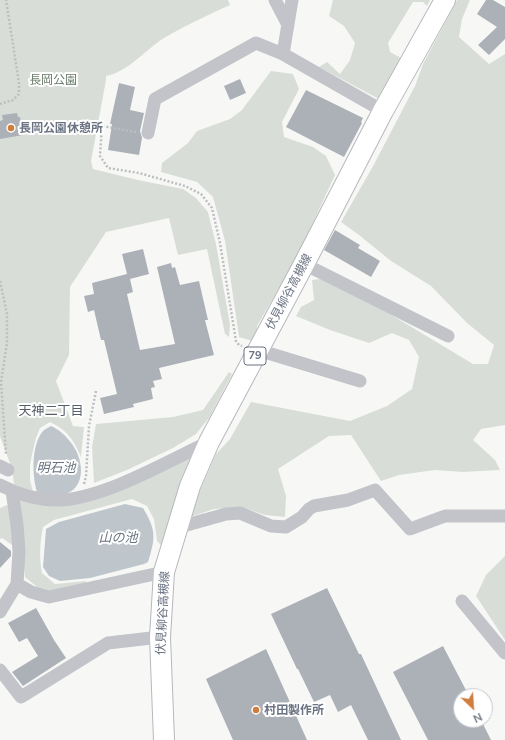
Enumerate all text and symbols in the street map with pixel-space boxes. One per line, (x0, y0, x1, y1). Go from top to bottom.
park label: 長岡公園 (29, 73, 77, 87)
place label: 長岡公園休憩所 (19, 121, 103, 135)
marker: 長岡公園休憩所 (6, 123, 16, 133)
street label: 伏見柳谷高槻線 (263, 252, 315, 332)
road number: 79 (244, 347, 266, 365)
district label: 天神二丁目 (19, 403, 83, 419)
water label: 明石池 (37, 460, 75, 476)
water label: 山の池 (99, 530, 137, 546)
street label: 伏見柳谷高槻線 (154, 571, 172, 655)
north arrow (453, 688, 493, 728)
place label: 村田製作所 (264, 703, 324, 717)
marker: 村田製作所 (251, 705, 261, 715)
text: N (471, 710, 484, 726)

